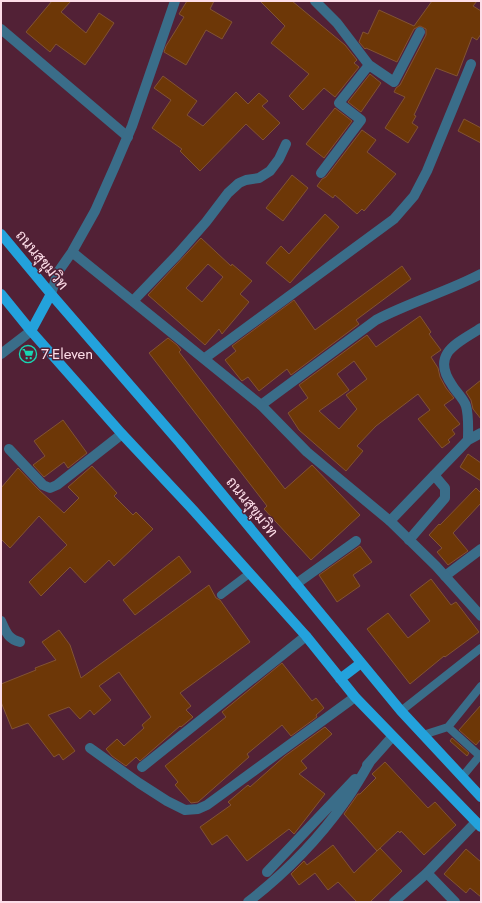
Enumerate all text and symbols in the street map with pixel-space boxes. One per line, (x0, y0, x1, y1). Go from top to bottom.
street label: ถนนสุขุมวิท (10, 225, 74, 295)
place label: 7-Eleven (41, 343, 93, 365)
supermarket icon: 7-Eleven (18, 344, 38, 364)
street label: ถนนสุขุมวิท (221, 472, 283, 542)

